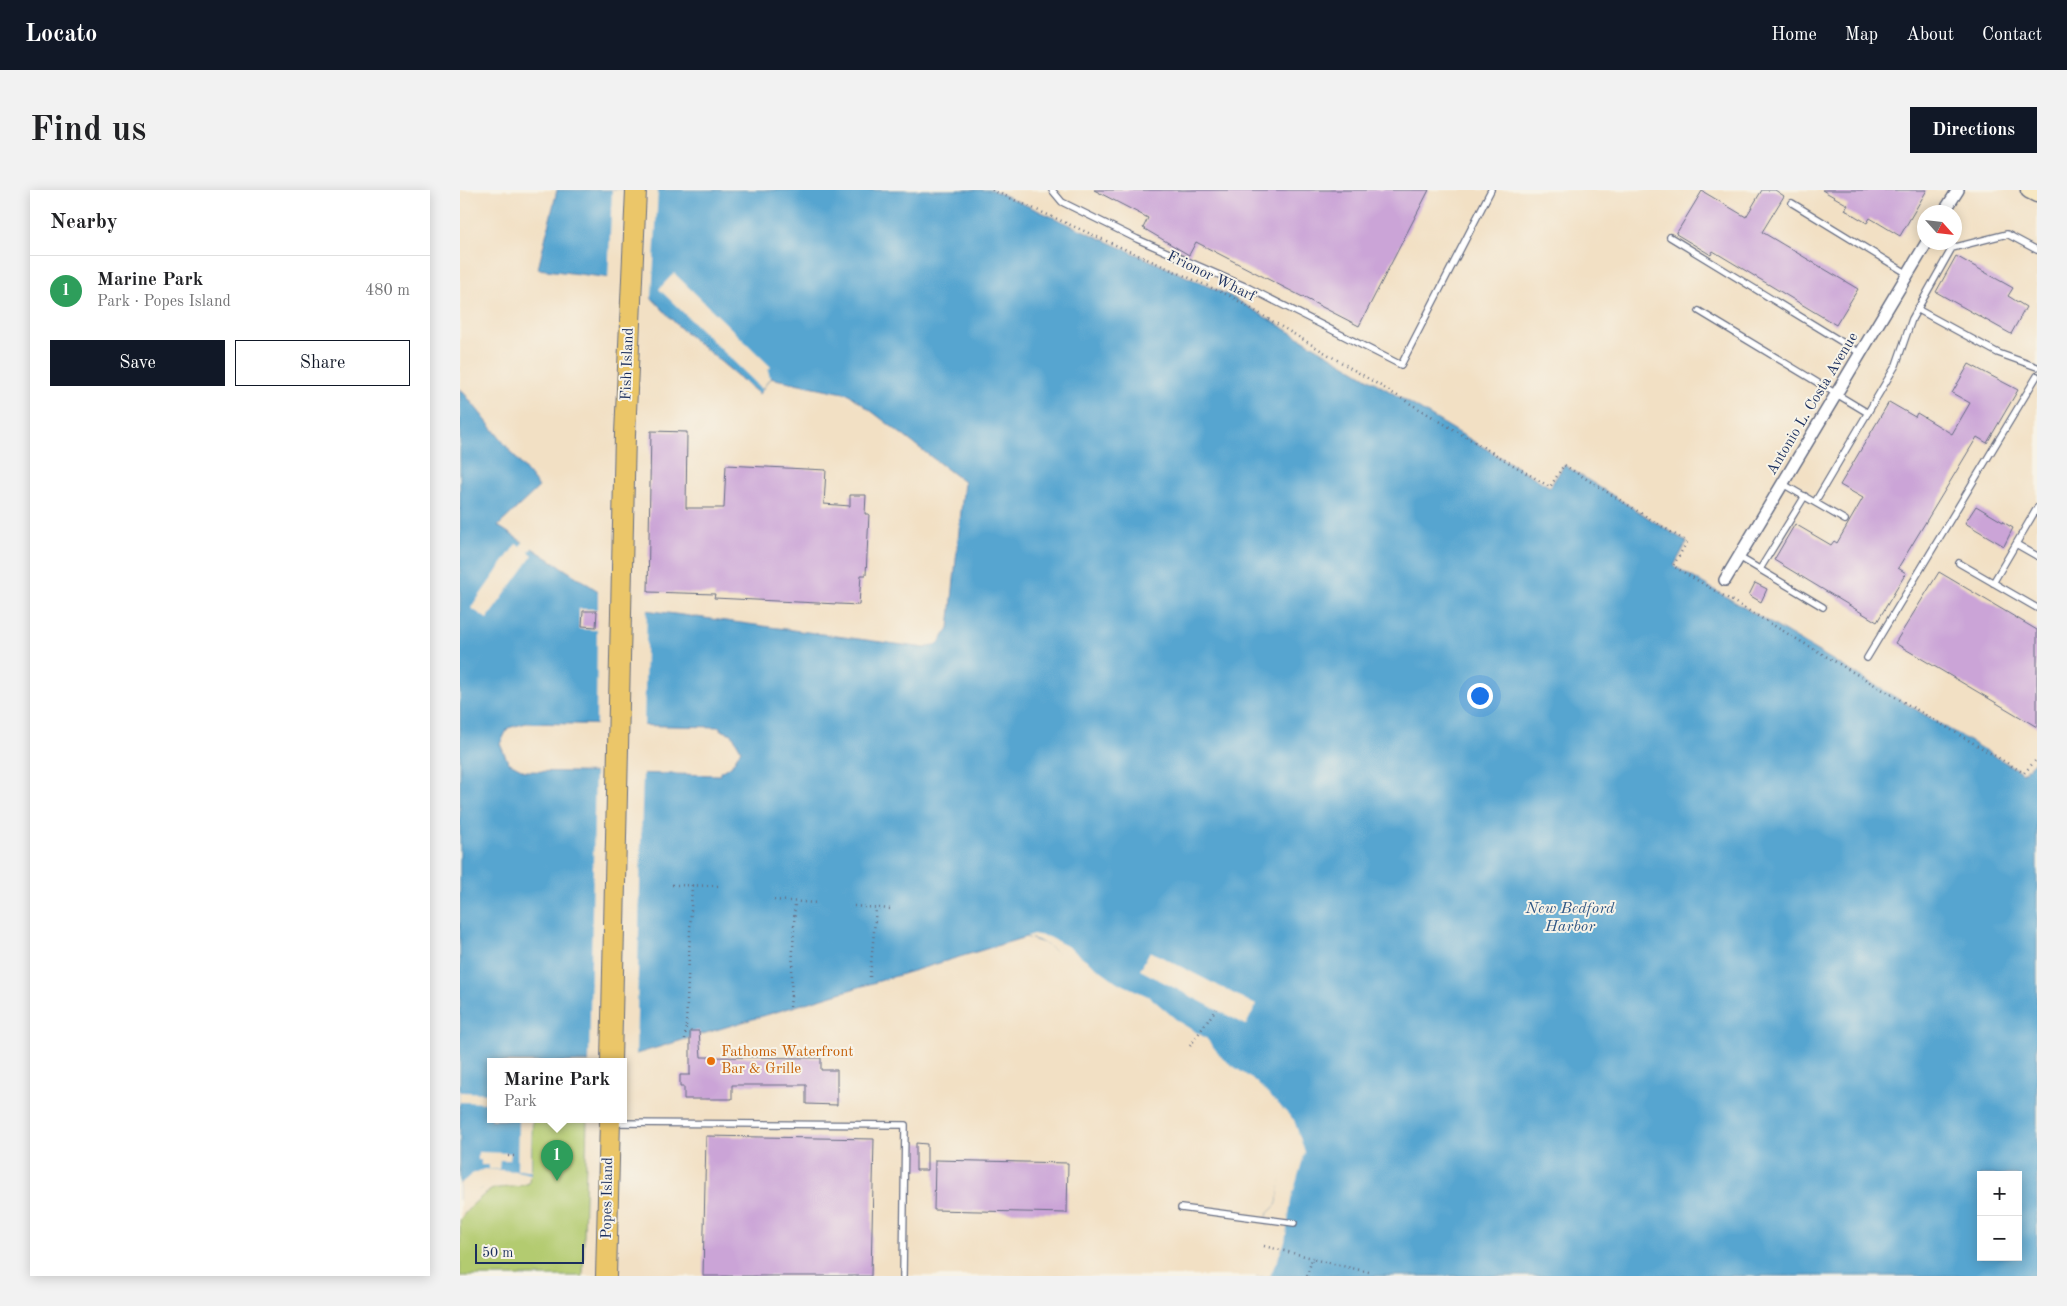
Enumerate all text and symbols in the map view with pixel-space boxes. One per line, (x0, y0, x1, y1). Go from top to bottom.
text: Locato (25, 23, 97, 47)
text: Home (1771, 26, 1817, 44)
text: Map (1845, 26, 1878, 44)
text: About (1906, 26, 1954, 44)
text: Contact (1982, 26, 2042, 44)
button: Directions (1910, 107, 2037, 153)
text: Find us (30, 113, 146, 148)
north arrow (1917, 205, 1962, 250)
text: Nearby (50, 212, 118, 233)
street label: Frionor Wharf (1164, 249, 1259, 305)
text: Marine Park (97, 271, 203, 290)
text: 1 (61, 283, 71, 299)
text: 480 m (365, 283, 410, 299)
text: Park · Popes Island (97, 294, 231, 310)
street label: Fish Island (619, 327, 637, 401)
street label: Antonio L. Costa Avenue (1765, 330, 1861, 478)
button: Save (50, 340, 225, 386)
button: Share (235, 340, 410, 386)
your location (1467, 683, 1493, 709)
water label: New Bedford Harbor (1524, 901, 1615, 935)
place label: Fathoms Waterfront Bar & Grille (721, 1045, 853, 1077)
marker: Fathoms Waterfront Bar & Grille (705, 1055, 717, 1067)
popup (487, 1058, 627, 1123)
text: Marine Park (504, 1071, 610, 1090)
text: Park (504, 1094, 537, 1110)
pin: 1 (541, 1140, 573, 1181)
street label: Popes Island (600, 1157, 616, 1239)
map controls (1977, 1171, 2022, 1261)
button: + (1977, 1171, 2022, 1216)
button: − (1977, 1216, 2022, 1261)
scale bar (475, 1241, 584, 1264)
text: 50 m (482, 1246, 513, 1260)

